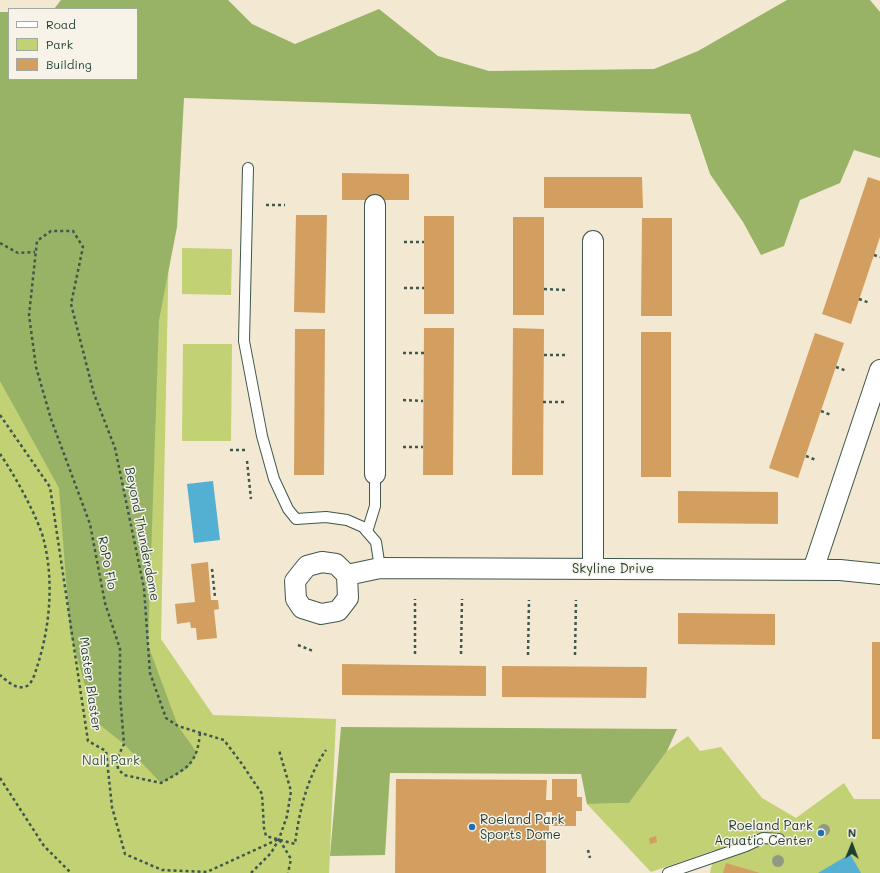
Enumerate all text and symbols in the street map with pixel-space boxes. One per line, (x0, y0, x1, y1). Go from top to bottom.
legend (8, 8, 138, 80)
text: Road (46, 16, 76, 32)
text: Park (46, 36, 73, 52)
text: Building (46, 56, 92, 72)
street label: Beyond Thunderdome (121, 466, 163, 602)
street label: RoPo Flo (94, 535, 120, 591)
street label: Skyline Drive (572, 561, 654, 577)
street label: Master Blaster (76, 636, 104, 732)
park label: Nall Park (82, 753, 140, 769)
place label: Roeland Park Sports Dome (480, 812, 565, 843)
place label: Roeland Park Aquatic Center (714, 818, 813, 849)
marker: Roeland Park Sports Dome (467, 822, 477, 832)
north arrow (832, 825, 872, 865)
text: N (848, 825, 857, 840)
marker: Roeland Park Aquatic Center (816, 828, 826, 838)

